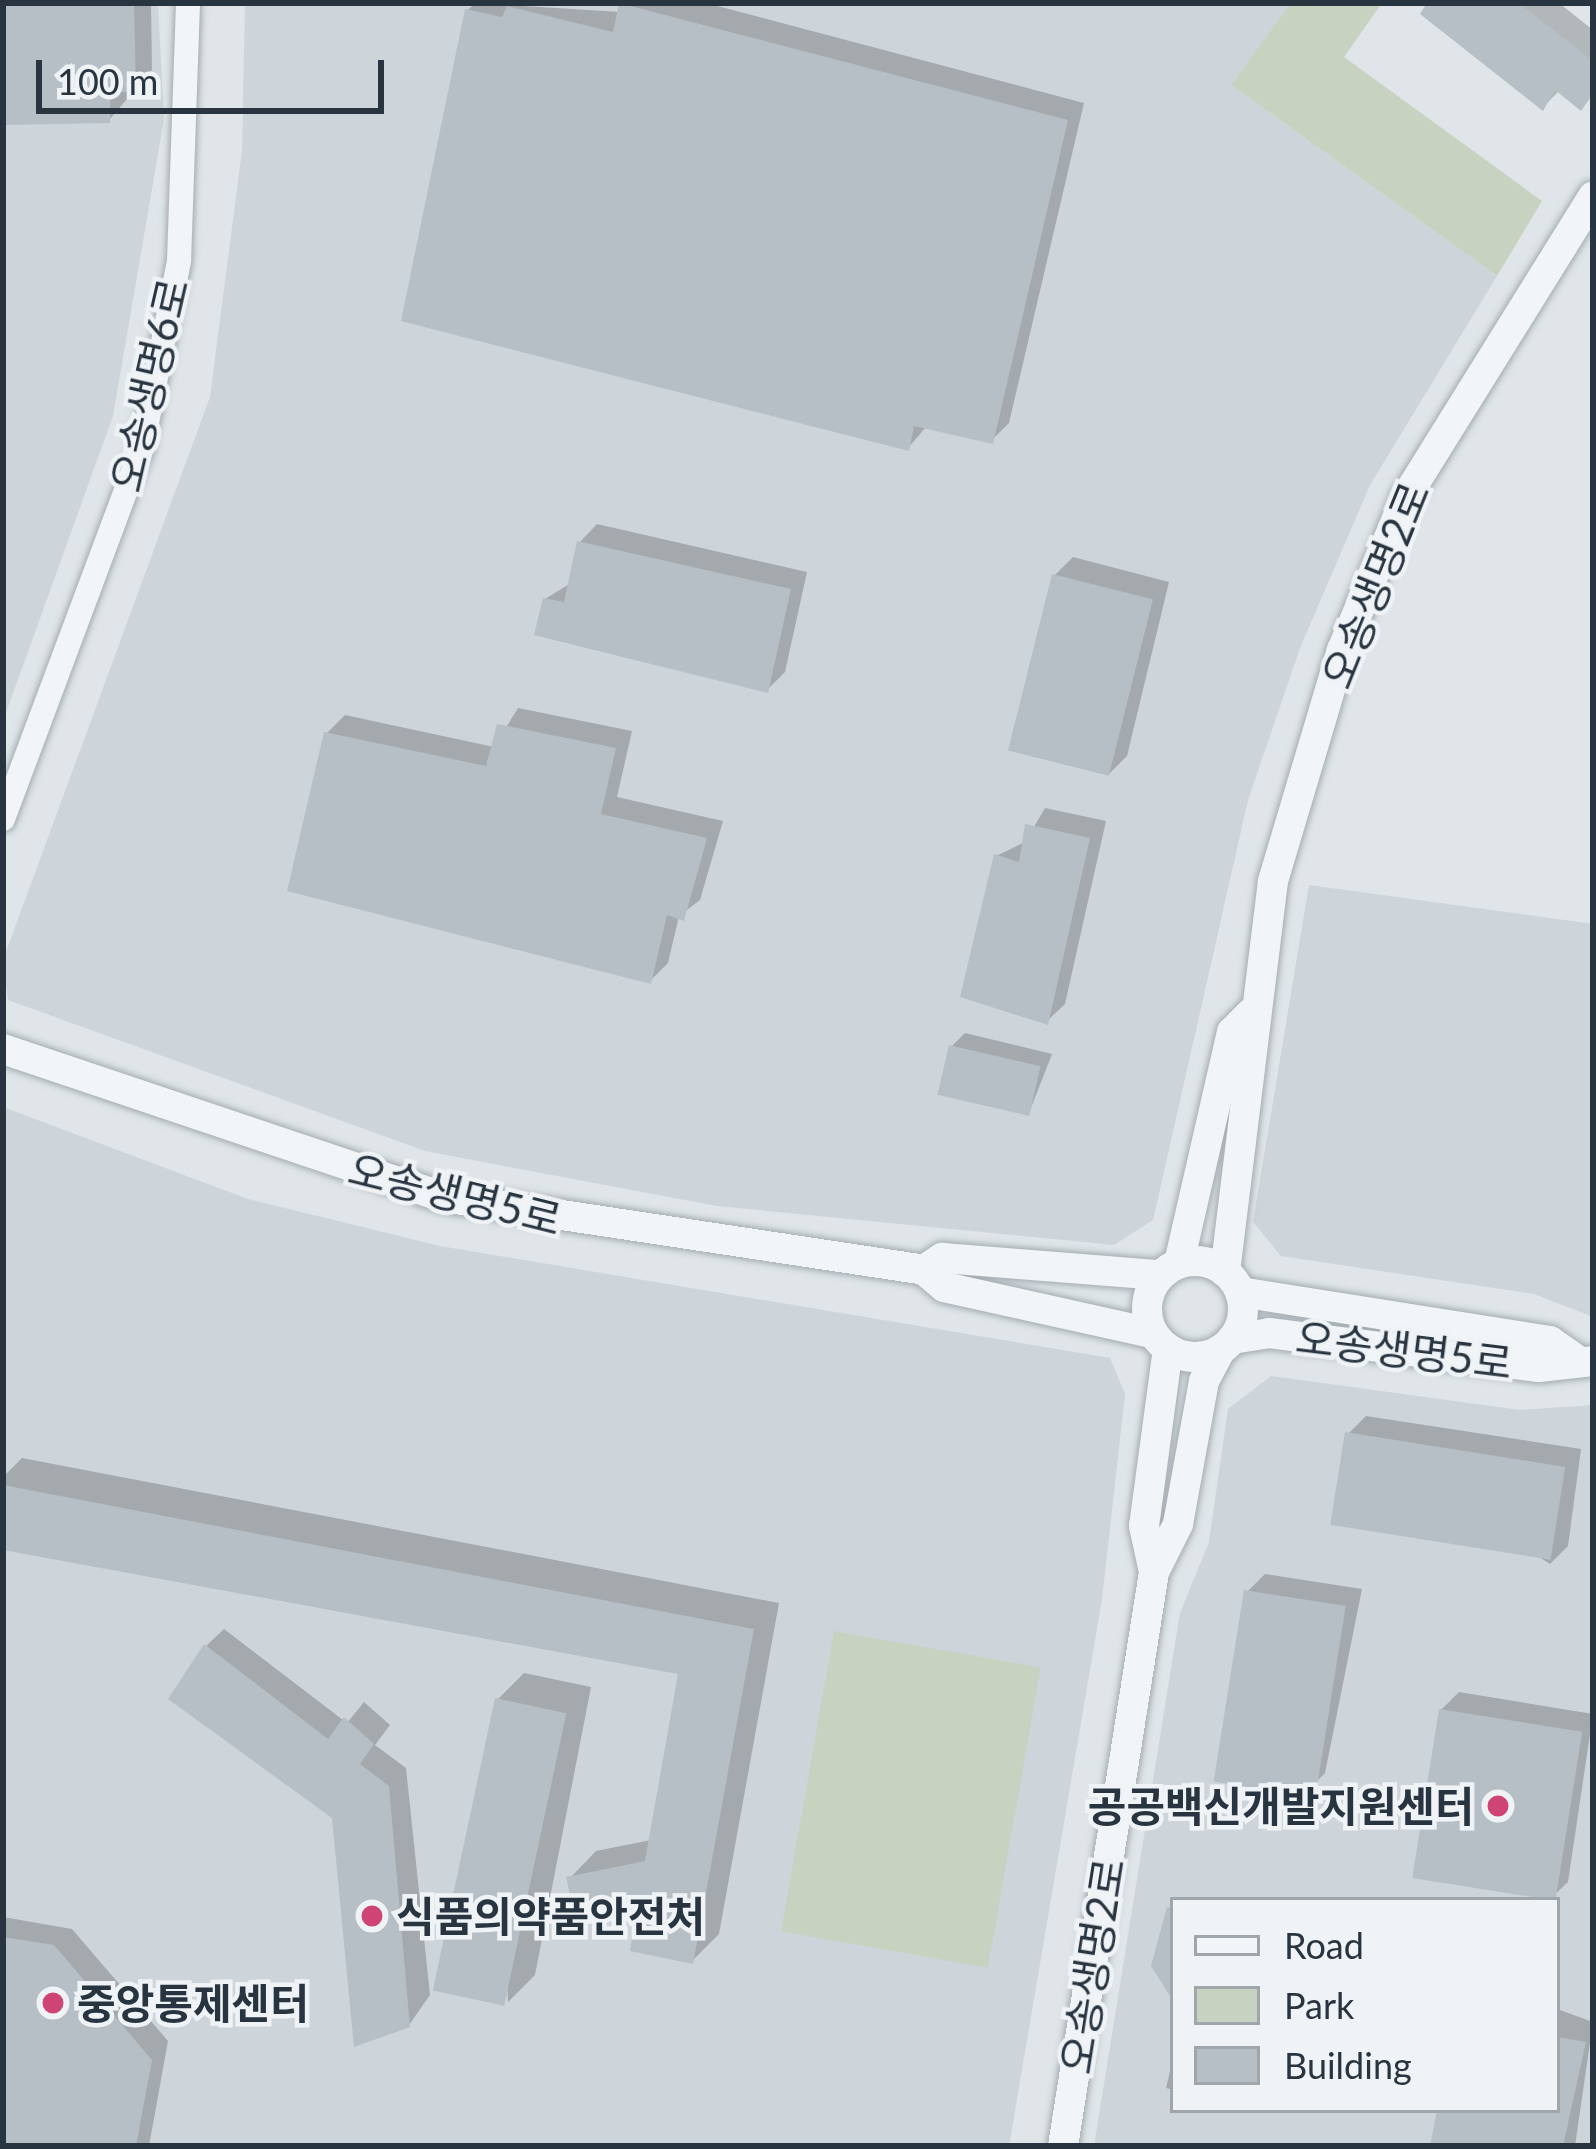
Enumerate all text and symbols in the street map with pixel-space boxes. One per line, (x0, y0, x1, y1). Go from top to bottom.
scale bar (42, 36, 390, 110)
text: 100 m (57, 59, 158, 103)
street label: 오송생명6로 (100, 273, 198, 497)
street label: 오송생명2로 (1311, 475, 1439, 695)
street label: 오송생명5로 (343, 1143, 567, 1245)
street label: 오송생명5로 (1293, 1312, 1515, 1388)
place label: 공공백신개발지원센터 (1088, 1781, 1474, 1831)
marker: 공공백신개발지원센터 (1485, 1793, 1511, 1819)
street label: 오송생명2로 (1050, 1855, 1134, 2077)
place label: 식품의약품안전처 (396, 1891, 705, 1941)
legend (1170, 1897, 1560, 2113)
marker: 식품의약품안전처 (359, 1903, 385, 1929)
text: Road (1284, 1923, 1364, 1967)
place label: 중앙통제센터 (77, 1978, 309, 2028)
text: Park (1284, 1983, 1354, 2027)
marker: 중앙통제센터 (40, 1990, 66, 2016)
text: Building (1284, 2043, 1412, 2087)

